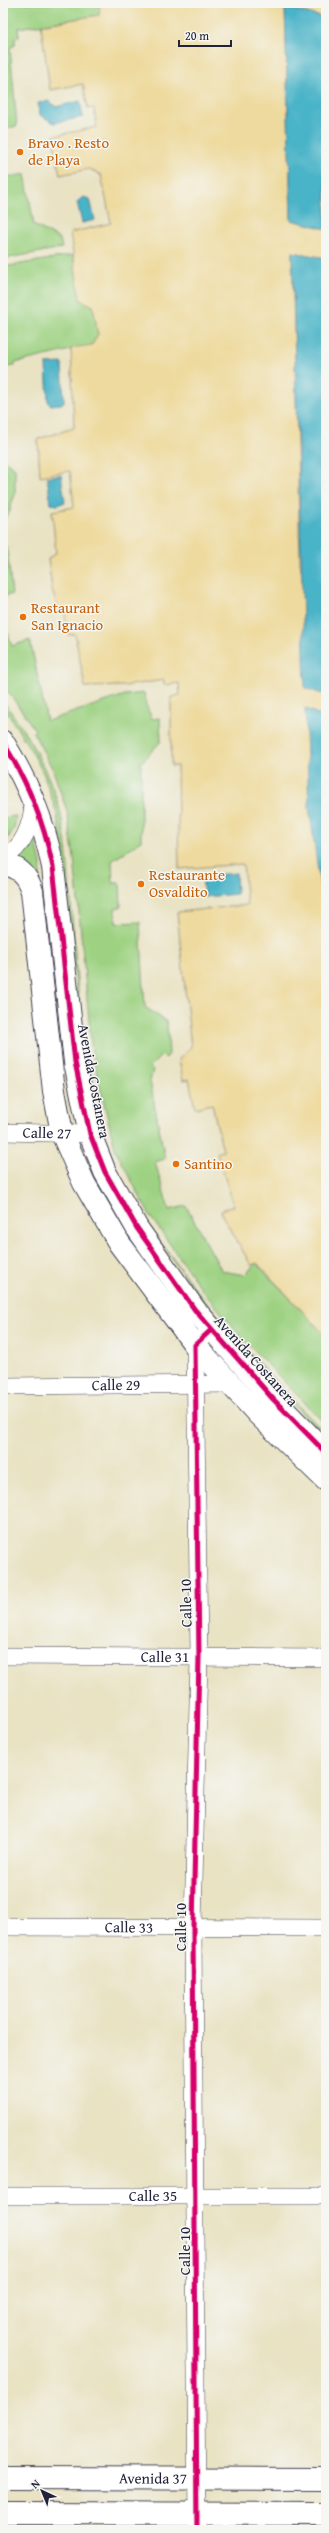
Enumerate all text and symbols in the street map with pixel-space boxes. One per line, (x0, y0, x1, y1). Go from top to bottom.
scale bar (179, 22, 231, 48)
text: 20 m (185, 27, 209, 44)
place label: Bravo . Resto de Playa (28, 132, 109, 170)
marker: Bravo . Resto de Playa (15, 147, 25, 157)
place label: Restaurant San Ignacio (31, 597, 104, 635)
marker: Restaurant San Ignacio (18, 612, 28, 622)
place label: Restaurante Osvaldito (149, 864, 225, 902)
marker: Restaurante Osvaldito (136, 879, 146, 889)
street label: Avenida Costanera (73, 1022, 116, 1140)
street label: Calle 27 (23, 1121, 71, 1144)
place label: Santino (184, 1153, 233, 1174)
marker: Santino (171, 1159, 181, 1169)
street label: Avenida Costanera (210, 1310, 303, 1411)
street label: Calle 29 (92, 1374, 140, 1395)
street label: Calle 10 (175, 1579, 196, 1627)
street label: Calle 31 (141, 1646, 189, 1667)
street label: Calle 10 (170, 1903, 191, 1951)
street label: Calle 33 (105, 1916, 153, 1937)
street label: Calle 35 (129, 2185, 177, 2206)
street label: Calle 10 (174, 2227, 195, 2275)
street label: Avenida 37 (119, 2467, 187, 2489)
north arrow (22, 2471, 62, 2511)
text: N (27, 2475, 44, 2492)

